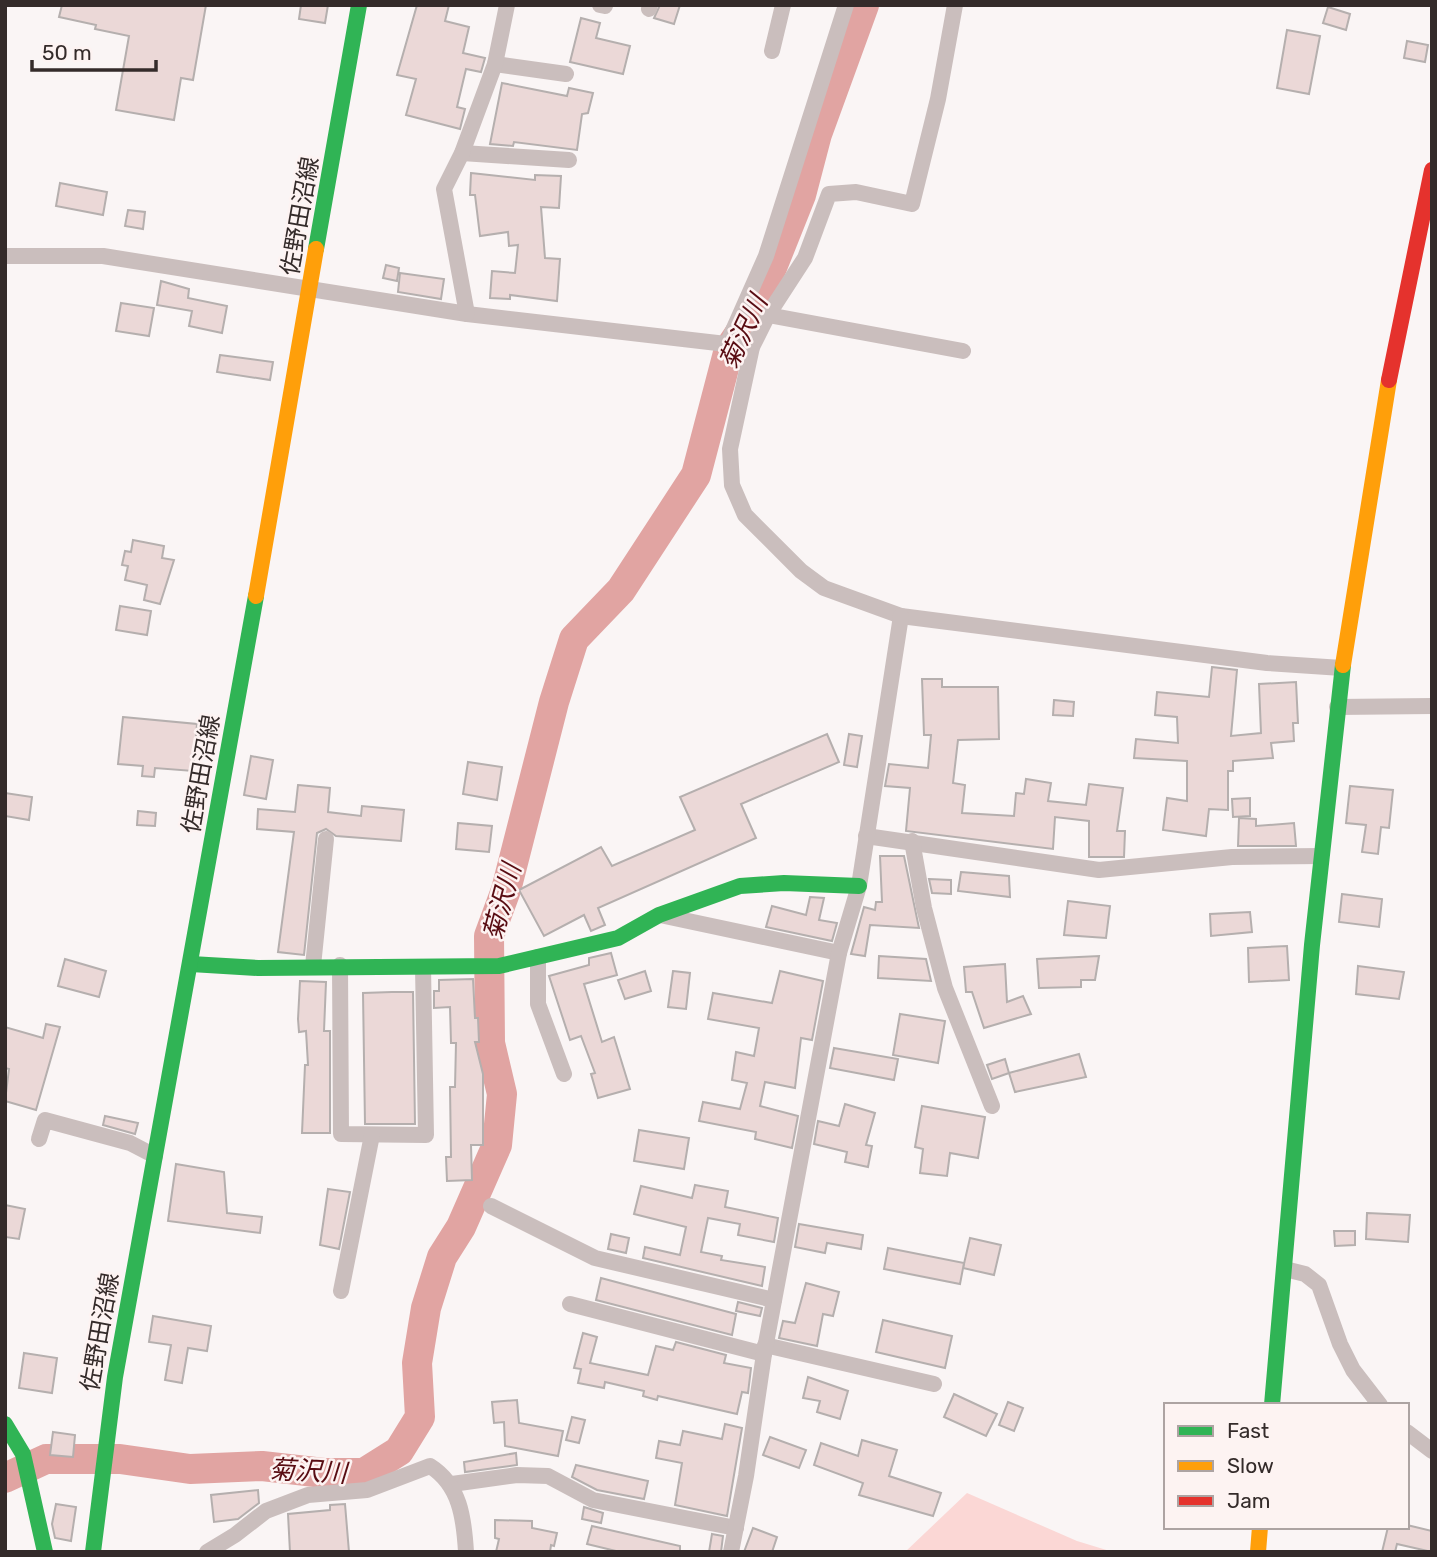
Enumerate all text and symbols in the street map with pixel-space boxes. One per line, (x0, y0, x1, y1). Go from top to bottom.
scale bar (32, 28, 156, 72)
text: 50 m (42, 40, 92, 65)
street label: 佐野田沼線 (276, 154, 324, 278)
water label: 菊沢川 (713, 288, 775, 374)
street label: 佐野田沼線 (177, 712, 225, 836)
water label: 菊沢川 (477, 858, 528, 944)
street label: 佐野田沼線 (76, 1270, 124, 1394)
legend (1164, 1403, 1409, 1529)
text: Fast (1227, 1418, 1269, 1443)
text: Slow (1227, 1453, 1274, 1478)
water label: 菊沢川 (268, 1454, 351, 1489)
text: Jam (1227, 1488, 1271, 1513)

